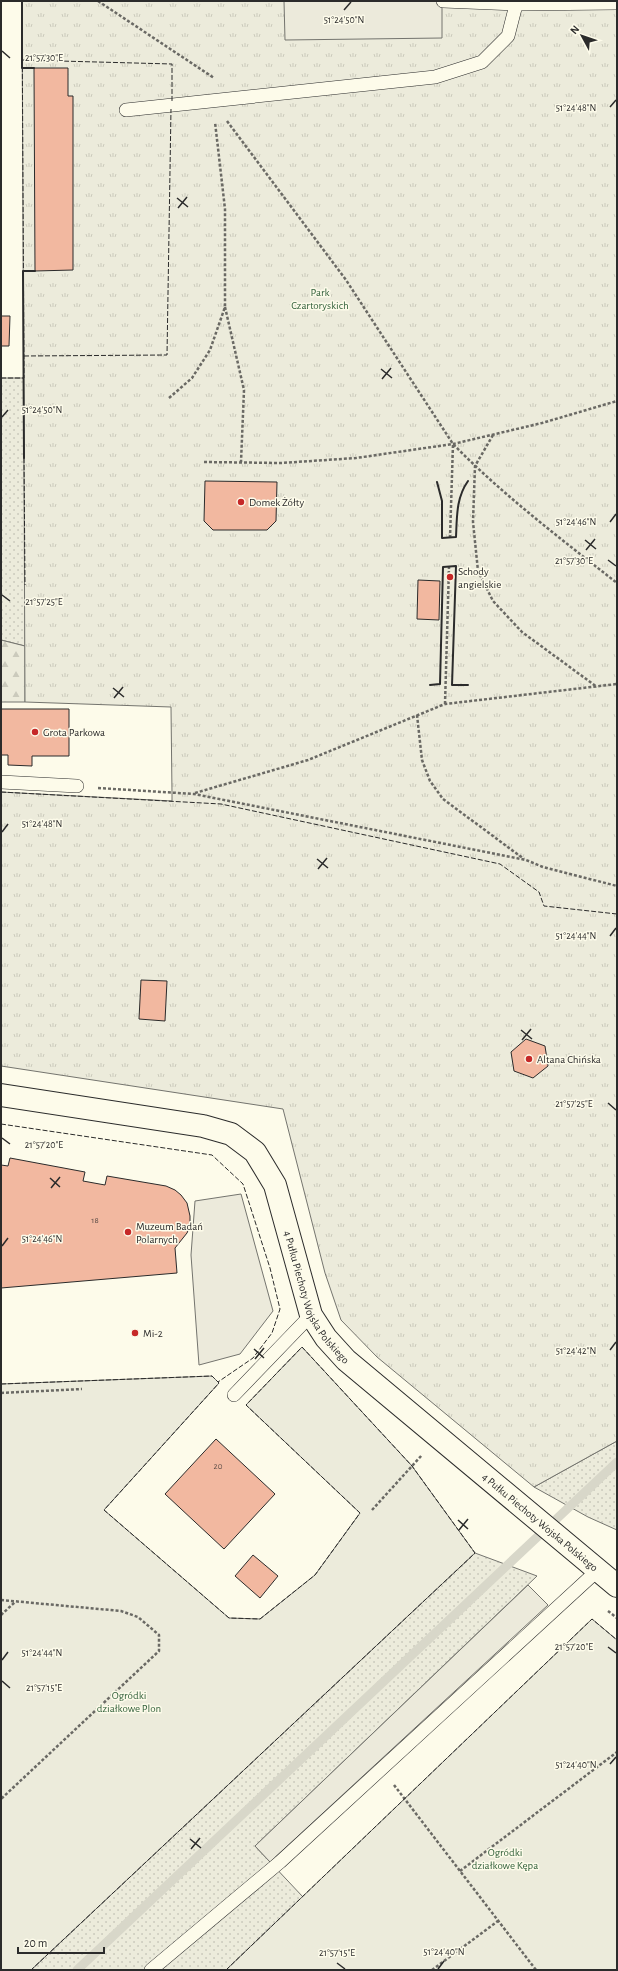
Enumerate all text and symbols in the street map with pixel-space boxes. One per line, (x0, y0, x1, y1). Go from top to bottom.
text: 51°24'50"N (324, 15, 364, 25)
north arrow (562, 16, 602, 56)
text: N (568, 23, 581, 36)
text: 21°57'30"E (25, 53, 63, 63)
text: 51°24'48"N (556, 103, 596, 113)
park label: Park Czartoryskich (291, 287, 349, 311)
text: 51°24'50"N (22, 405, 62, 415)
marker: Domek Żółty (236, 497, 246, 507)
place label: Domek Żółty (249, 497, 304, 508)
text: 51°24'46"N (556, 517, 596, 527)
text: 21°57'30"E (555, 556, 593, 566)
place label: Schody angielskie (458, 566, 501, 590)
marker: Schody angielskie (445, 572, 455, 582)
text: 21°57'25"E (25, 597, 63, 607)
marker: Grota Parkowa (30, 727, 40, 737)
place label: Grota Parkowa (43, 727, 105, 738)
text: 51°24'48"N (22, 819, 62, 829)
text: 51°24'44"N (556, 931, 596, 941)
marker: Altana Chińska (524, 1054, 534, 1064)
place label: Altana Chińska (537, 1054, 601, 1065)
text: 21°57'25"E (555, 1099, 593, 1109)
text: 21°57'20"E (25, 1140, 63, 1150)
house number: 18 (91, 1216, 99, 1225)
place label: Muzeum Badań Polarnych (136, 1221, 203, 1245)
marker: Muzeum Badań Polarnych (123, 1227, 133, 1237)
street label: 4 Pułku Piechoty Wojska Polskiego (282, 1229, 351, 1366)
text: 51°24'46"N (22, 1234, 62, 1244)
marker: Mi-2 (130, 1328, 140, 1338)
place label: Mi-2 (143, 1328, 163, 1339)
text: 51°24'42"N (556, 1346, 596, 1356)
house number: 20 (214, 1462, 223, 1471)
street label: 4 Pułku Piechoty Wojska Polskiego (480, 1471, 600, 1574)
text: 21°57'20"E (555, 1642, 593, 1652)
text: 51°24'44"N (22, 1648, 62, 1658)
text: 21°57'15"E (26, 1683, 62, 1693)
park label: Ogródki działkowe Plon (97, 1690, 161, 1714)
text: 51°24'40"N (555, 1760, 597, 1770)
park label: Ogródki działkowe Kępa (472, 1847, 538, 1871)
scale bar (18, 1929, 104, 1955)
text: 20 m (24, 1937, 47, 1949)
text: 51°24'40"N (423, 1947, 465, 1957)
text: 21°57'15"E (319, 1948, 355, 1958)

